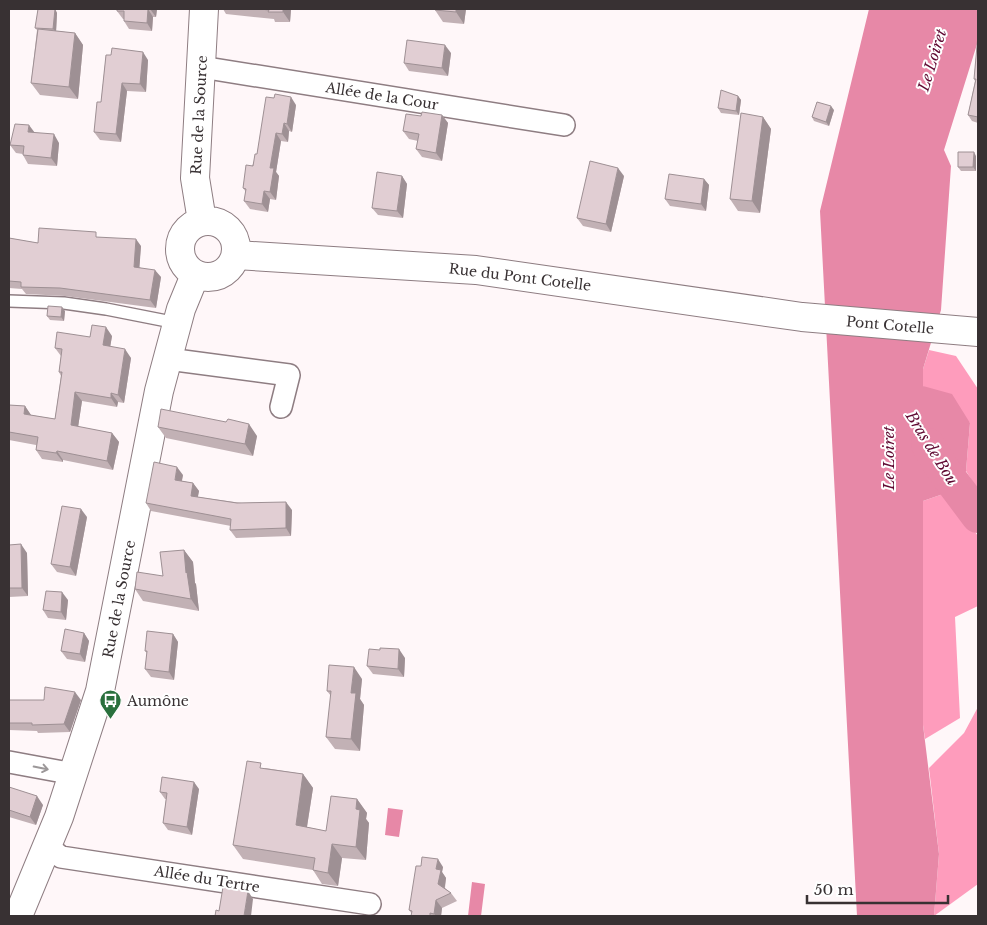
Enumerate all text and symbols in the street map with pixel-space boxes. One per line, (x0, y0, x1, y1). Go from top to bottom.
water label: Le Loiret (913, 26, 951, 94)
street label: Rue de la Source (187, 55, 211, 175)
street label: Allée de la Cour (323, 78, 440, 114)
street label: Rue du Pont Cotelle (448, 259, 592, 295)
street label: Pont Cotelle (845, 312, 935, 338)
water label: Bras de Bou (901, 407, 962, 488)
water label: Le Loiret (879, 425, 898, 491)
street label: Rue de la Source (99, 539, 139, 659)
bus stop icon: Aumône (99, 689, 123, 720)
place label: Aumône (126, 692, 189, 710)
one-way arrow (33, 764, 49, 773)
street label: Allée du Tertre (152, 862, 261, 896)
scale bar (807, 872, 948, 904)
text: 50 m (814, 880, 854, 899)

